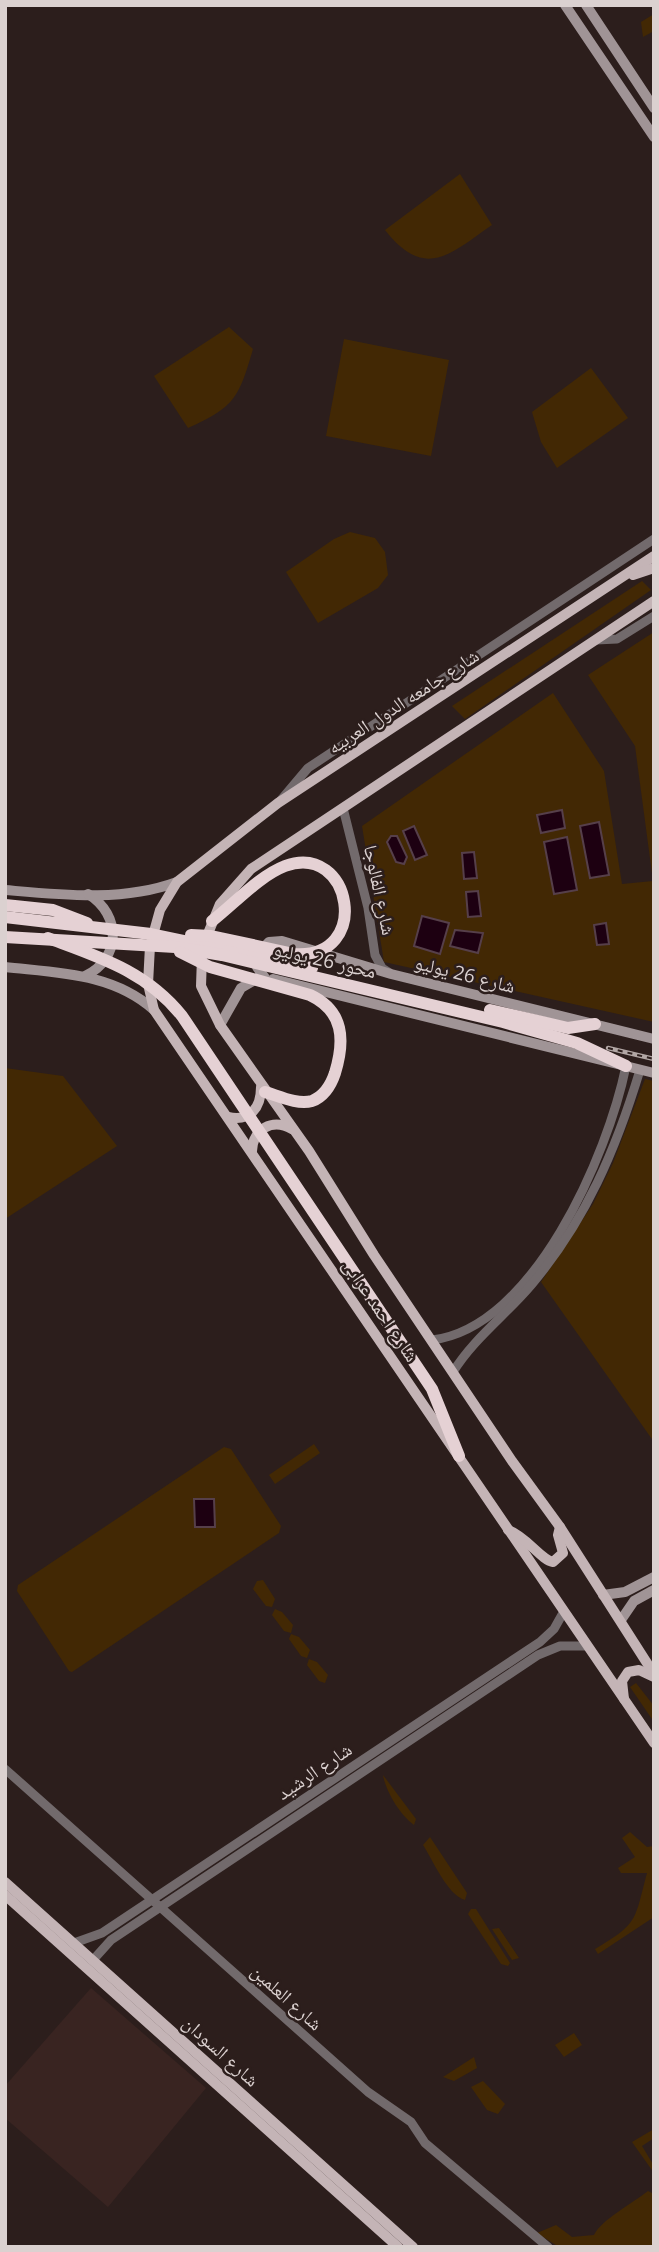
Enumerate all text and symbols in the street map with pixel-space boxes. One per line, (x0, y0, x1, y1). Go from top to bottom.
street label: شارع جامعه الدول العربيه (322, 642, 484, 760)
street label: شارع الفالوجا (358, 843, 402, 937)
street label: محور 26 يوليو (271, 936, 379, 984)
street label: شارع 26 يوليو (412, 949, 518, 999)
street label: شارع احمد عرابى (337, 1253, 425, 1367)
street label: شارع الرشيد (271, 1736, 357, 1806)
street label: شارع العلمين (246, 1958, 328, 2036)
street label: شارع السودان (177, 2010, 265, 2092)

